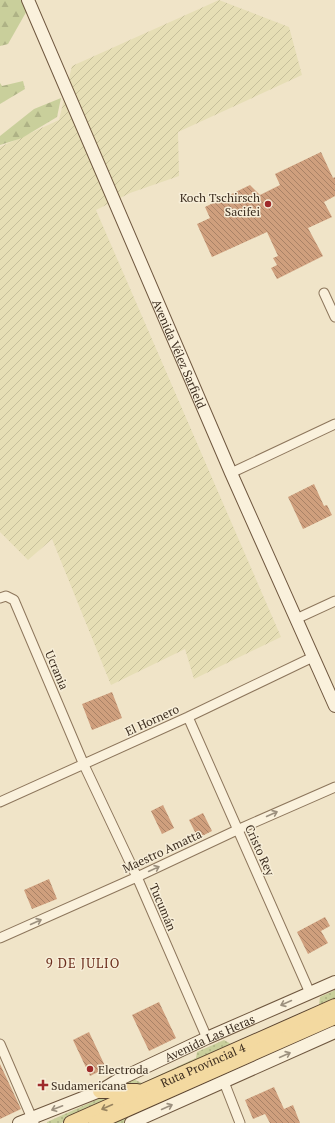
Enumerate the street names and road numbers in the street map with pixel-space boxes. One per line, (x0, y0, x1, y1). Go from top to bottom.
street label: Avenida Vélez Sarfield (150, 297, 210, 411)
street label: Ucrania (42, 648, 72, 692)
street label: El Hornero (123, 701, 182, 739)
street label: Cristo Rey (242, 822, 278, 879)
street label: Maestro Amatta (120, 826, 204, 876)
street label: Tucumán (146, 881, 180, 933)
street label: Avenida Las Heras (162, 1011, 257, 1064)
street label: Ruta Provincial 4 (158, 1039, 248, 1090)

